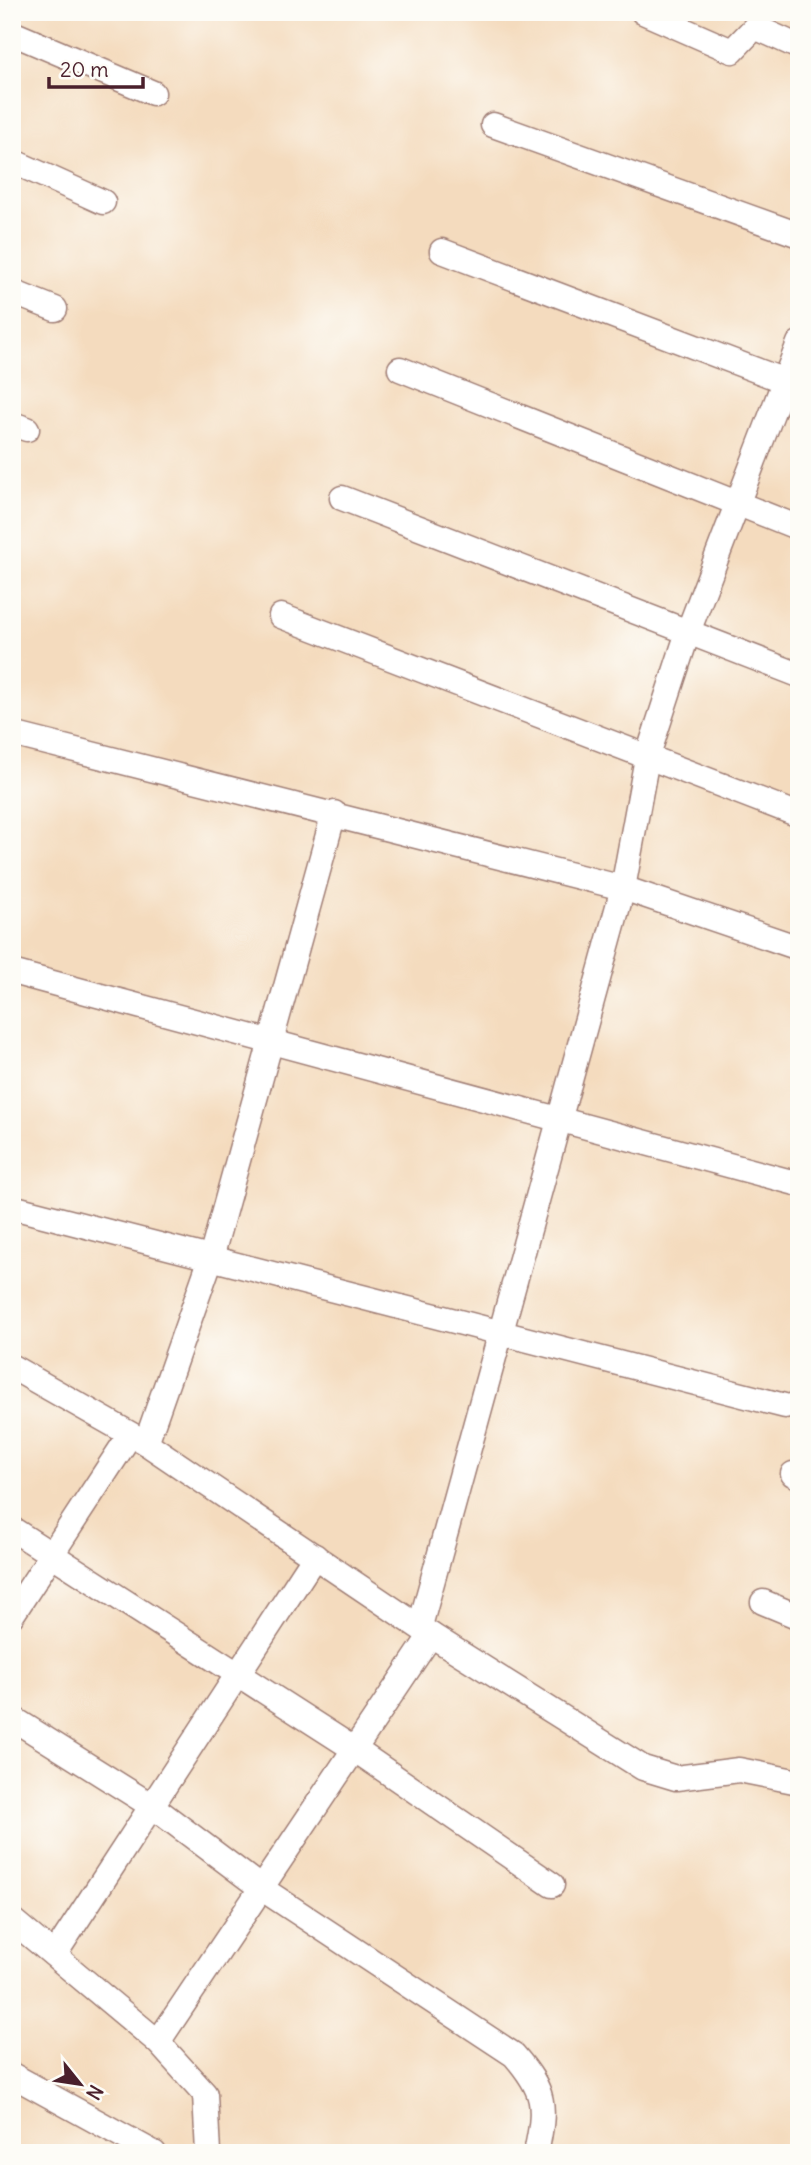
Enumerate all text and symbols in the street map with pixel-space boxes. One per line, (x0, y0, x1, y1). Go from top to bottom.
scale bar (49, 46, 144, 90)
text: 20 m (60, 56, 109, 83)
north arrow (46, 2050, 116, 2120)
text: N (81, 2081, 108, 2104)

